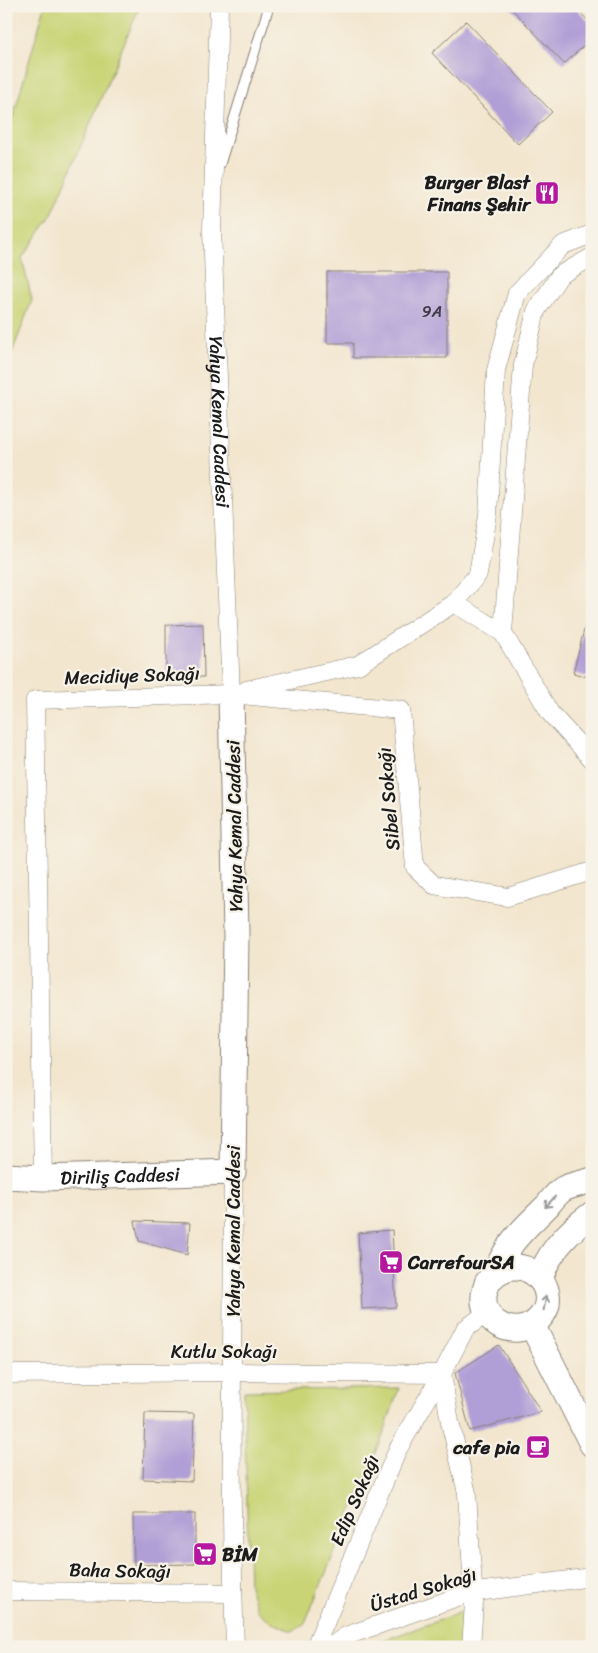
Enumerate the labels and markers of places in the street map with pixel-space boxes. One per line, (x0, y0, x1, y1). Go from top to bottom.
place label: Burger Blast Finans Şehir (425, 166, 532, 221)
restaurant icon: Burger Blast Finans Şehir (534, 180, 560, 206)
place label: CarrefourSA (407, 1246, 515, 1279)
supermarket icon: CarrefourSA (378, 1249, 404, 1275)
place label: cafe pia (452, 1431, 520, 1464)
cafe icon: cafe pia (525, 1434, 551, 1460)
place label: BİM (222, 1538, 259, 1571)
supermarket icon: BİM (192, 1541, 218, 1567)

